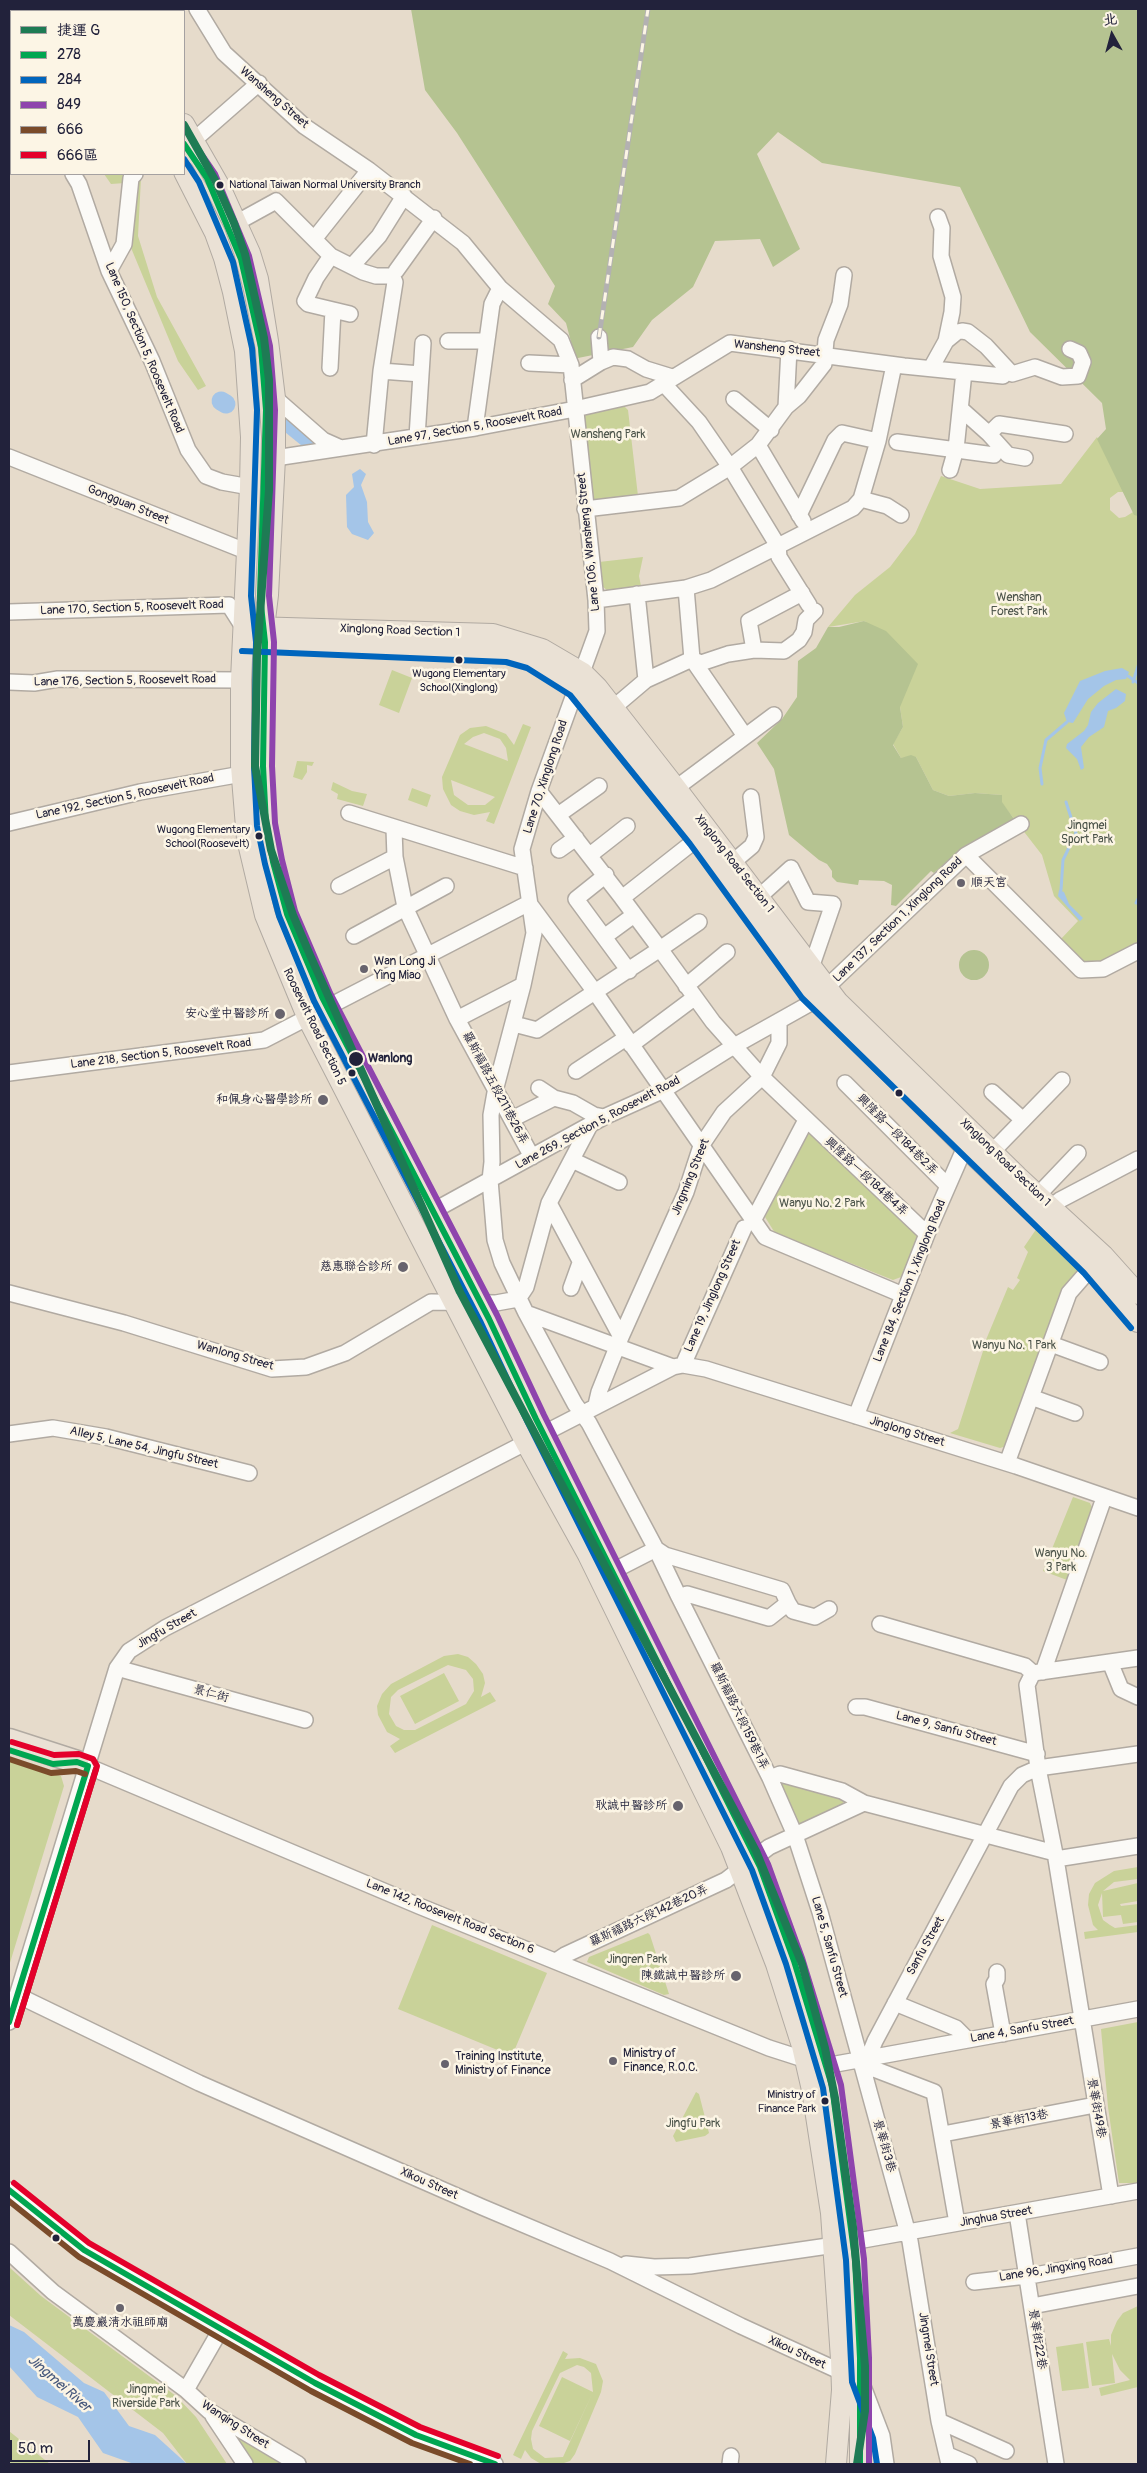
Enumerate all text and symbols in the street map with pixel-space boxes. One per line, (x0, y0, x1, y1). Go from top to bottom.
legend (10, 10, 185, 175)
north arrow (1087, 10, 1137, 60)
text: 北 (1102, 10, 1118, 29)
text: 捷運 G (57, 21, 100, 40)
text: 278 (57, 45, 81, 64)
street label: Wansheng Street (237, 64, 311, 132)
text: 284 (57, 70, 82, 89)
text: 849 (57, 95, 81, 114)
text: 666 (57, 120, 83, 139)
text: 666區 (57, 146, 98, 165)
place label: National Taiwan Normal University Branch (229, 178, 421, 192)
marker: National Taiwan Normal University Branch (215, 180, 225, 190)
street label: Lane 150, Section 5, Roosevelt Road (101, 261, 187, 435)
street label: Wansheng Street (733, 337, 821, 361)
street label: Lane 97, Section 5, Roosevelt Road (387, 405, 563, 449)
park label: Wansheng Park (570, 428, 646, 442)
street label: Lane 106, Wansheng Street (575, 472, 603, 612)
street label: Gongguan Street (85, 482, 171, 528)
park label: Wenshan Forest Park (991, 591, 1047, 619)
street label: Lane 170, Section 5, Roosevelt Road (40, 598, 224, 618)
street label: Xinglong Road Section 1 (340, 622, 460, 640)
marker: Wugong Elementary School(Xinglong) (454, 655, 464, 665)
place label: Wugong Elementary School(Xinglong) (412, 667, 506, 693)
street label: Lane 176, Section 5, Roosevelt Road (34, 672, 216, 690)
street label: Lane 70, Xinglong Road (521, 718, 571, 836)
street label: Lane 192, Section 5, Roosevelt Road (35, 771, 215, 823)
street label: Xinglong Road Section 1 (691, 812, 777, 916)
park label: Jingmei Sport Park (1061, 819, 1113, 847)
place label: Wugong Elementary School(Roosevelt) (157, 823, 250, 849)
marker: Wugong Elementary School(Roosevelt) (254, 831, 264, 841)
street label: Lane 137, Section 1, Xinglong Road (830, 854, 966, 986)
place label: 順天宮 (971, 876, 1007, 890)
marker: 順天宮 (955, 877, 967, 889)
place label: Wan Long Ji Ying Miao (374, 955, 435, 983)
marker: Wan Long Ji Ying Miao (358, 963, 370, 975)
street label: Roosevelt Road Section 5 (279, 966, 349, 1088)
place label: 安心堂中醫診所 (185, 1007, 269, 1021)
marker: 安心堂中醫診所 (273, 1007, 287, 1021)
street label: 羅斯福路五段211巷26弄 (459, 1029, 531, 1147)
street label: Lane 218, Section 5, Roosevelt Road (70, 1036, 252, 1072)
marker: Wanlong (347, 1050, 365, 1068)
place label: Wanlong (368, 1052, 412, 1066)
unlabelled marker (347, 1068, 357, 1078)
street label: Lane 269, Section 5, Roosevelt Road (513, 1073, 683, 1173)
unlabelled marker (894, 1088, 904, 1098)
street label: 興隆路一段184巷2弄 (854, 1092, 940, 1178)
place label: 和佩身心醫學診所 (216, 1093, 312, 1107)
marker: 和佩身心醫學診所 (316, 1093, 330, 1107)
street label: Xinglong Road Section 1 (957, 1116, 1053, 1210)
street label: 興隆路一段184巷4弄 (821, 1135, 911, 1219)
street label: Jingming Street (669, 1137, 713, 1217)
park label: Wanyu No. 2 Park (779, 1197, 865, 1211)
street label: Lane 184, Section 1, Xinglong Road (871, 1198, 949, 1364)
street label: Lane 19, Jinglong Street (682, 1238, 744, 1354)
place label: 慈惠聯合診所 (320, 1260, 392, 1274)
marker: 慈惠聯合診所 (396, 1260, 410, 1274)
street label: Wanlong Street (195, 1338, 275, 1374)
park label: Wanyu No. 1 Park (972, 1339, 1056, 1353)
street label: Jinglong Street (868, 1414, 946, 1450)
street label: Alley 5, Lane 54, Jingfu Street (68, 1424, 220, 1472)
park label: Wanyu No. 3 Park (1035, 1547, 1087, 1575)
street label: Jingfu Street (135, 1606, 199, 1652)
street label: 羅斯福路六段159巷1弄 (707, 1660, 771, 1772)
street label: 景仁街 (192, 1682, 230, 1706)
street label: Lane 9, Sanfu Street (894, 1709, 998, 1749)
place label: 耿誠中醫診所 (595, 1799, 667, 1813)
marker: 耿誠中醫診所 (671, 1799, 685, 1813)
street label: Lane 142, Roosevelt Road Section 6 (364, 1877, 536, 1957)
street label: 羅斯福路六段142巷20弄 (587, 1882, 711, 1950)
street label: Lane 5, Sanfu Street (808, 1895, 850, 1999)
street label: Sanfu Street (904, 1914, 948, 1978)
park label: Jingren Park (607, 1953, 667, 1967)
place label: 陳鐵誠中醫診所 (641, 1969, 725, 1983)
marker: 陳鐵誠中醫診所 (729, 1969, 743, 1983)
street label: Lane 4, Sanfu Street (969, 2014, 1075, 2046)
place label: Ministry of Finance, R.O.C. (623, 2047, 698, 2075)
place label: Training Institute, Ministry of Finance (455, 2050, 551, 2078)
marker: Ministry of Finance, R.O.C. (607, 2055, 619, 2067)
marker: Training Institute, Ministry of Finance (439, 2058, 451, 2070)
street label: 景華街49巷 (1084, 2077, 1108, 2139)
place label: Ministry of Finance Park (758, 2088, 816, 2114)
marker: Ministry of Finance Park (820, 2096, 830, 2106)
street label: 景華街13巷 (988, 2107, 1050, 2133)
park label: Jingfu Park (666, 2117, 720, 2131)
street label: 景華街3巷 (870, 2118, 898, 2174)
street label: Xikou Street (398, 2165, 460, 2203)
street label: Jinghua Street (959, 2204, 1033, 2230)
unlabelled marker (51, 2233, 61, 2243)
street label: Lane 96, Jingxing Road (998, 2253, 1114, 2285)
marker: 萬慶巖清水祖師廟 (114, 2302, 126, 2314)
street label: 景華街22巷 (1025, 2308, 1049, 2370)
street label: Jingmei Street (915, 2311, 941, 2387)
place label: 萬慶巖清水祖師廟 (72, 2316, 168, 2330)
street label: Xikou Street (766, 2333, 828, 2373)
water label: Jingmei River (24, 2352, 94, 2416)
park label: Jingmei Riverside Park (112, 2383, 180, 2411)
street label: Wanqing Street (198, 2398, 272, 2452)
scale bar (12, 2430, 92, 2462)
text: 50 m (18, 2439, 53, 2458)

